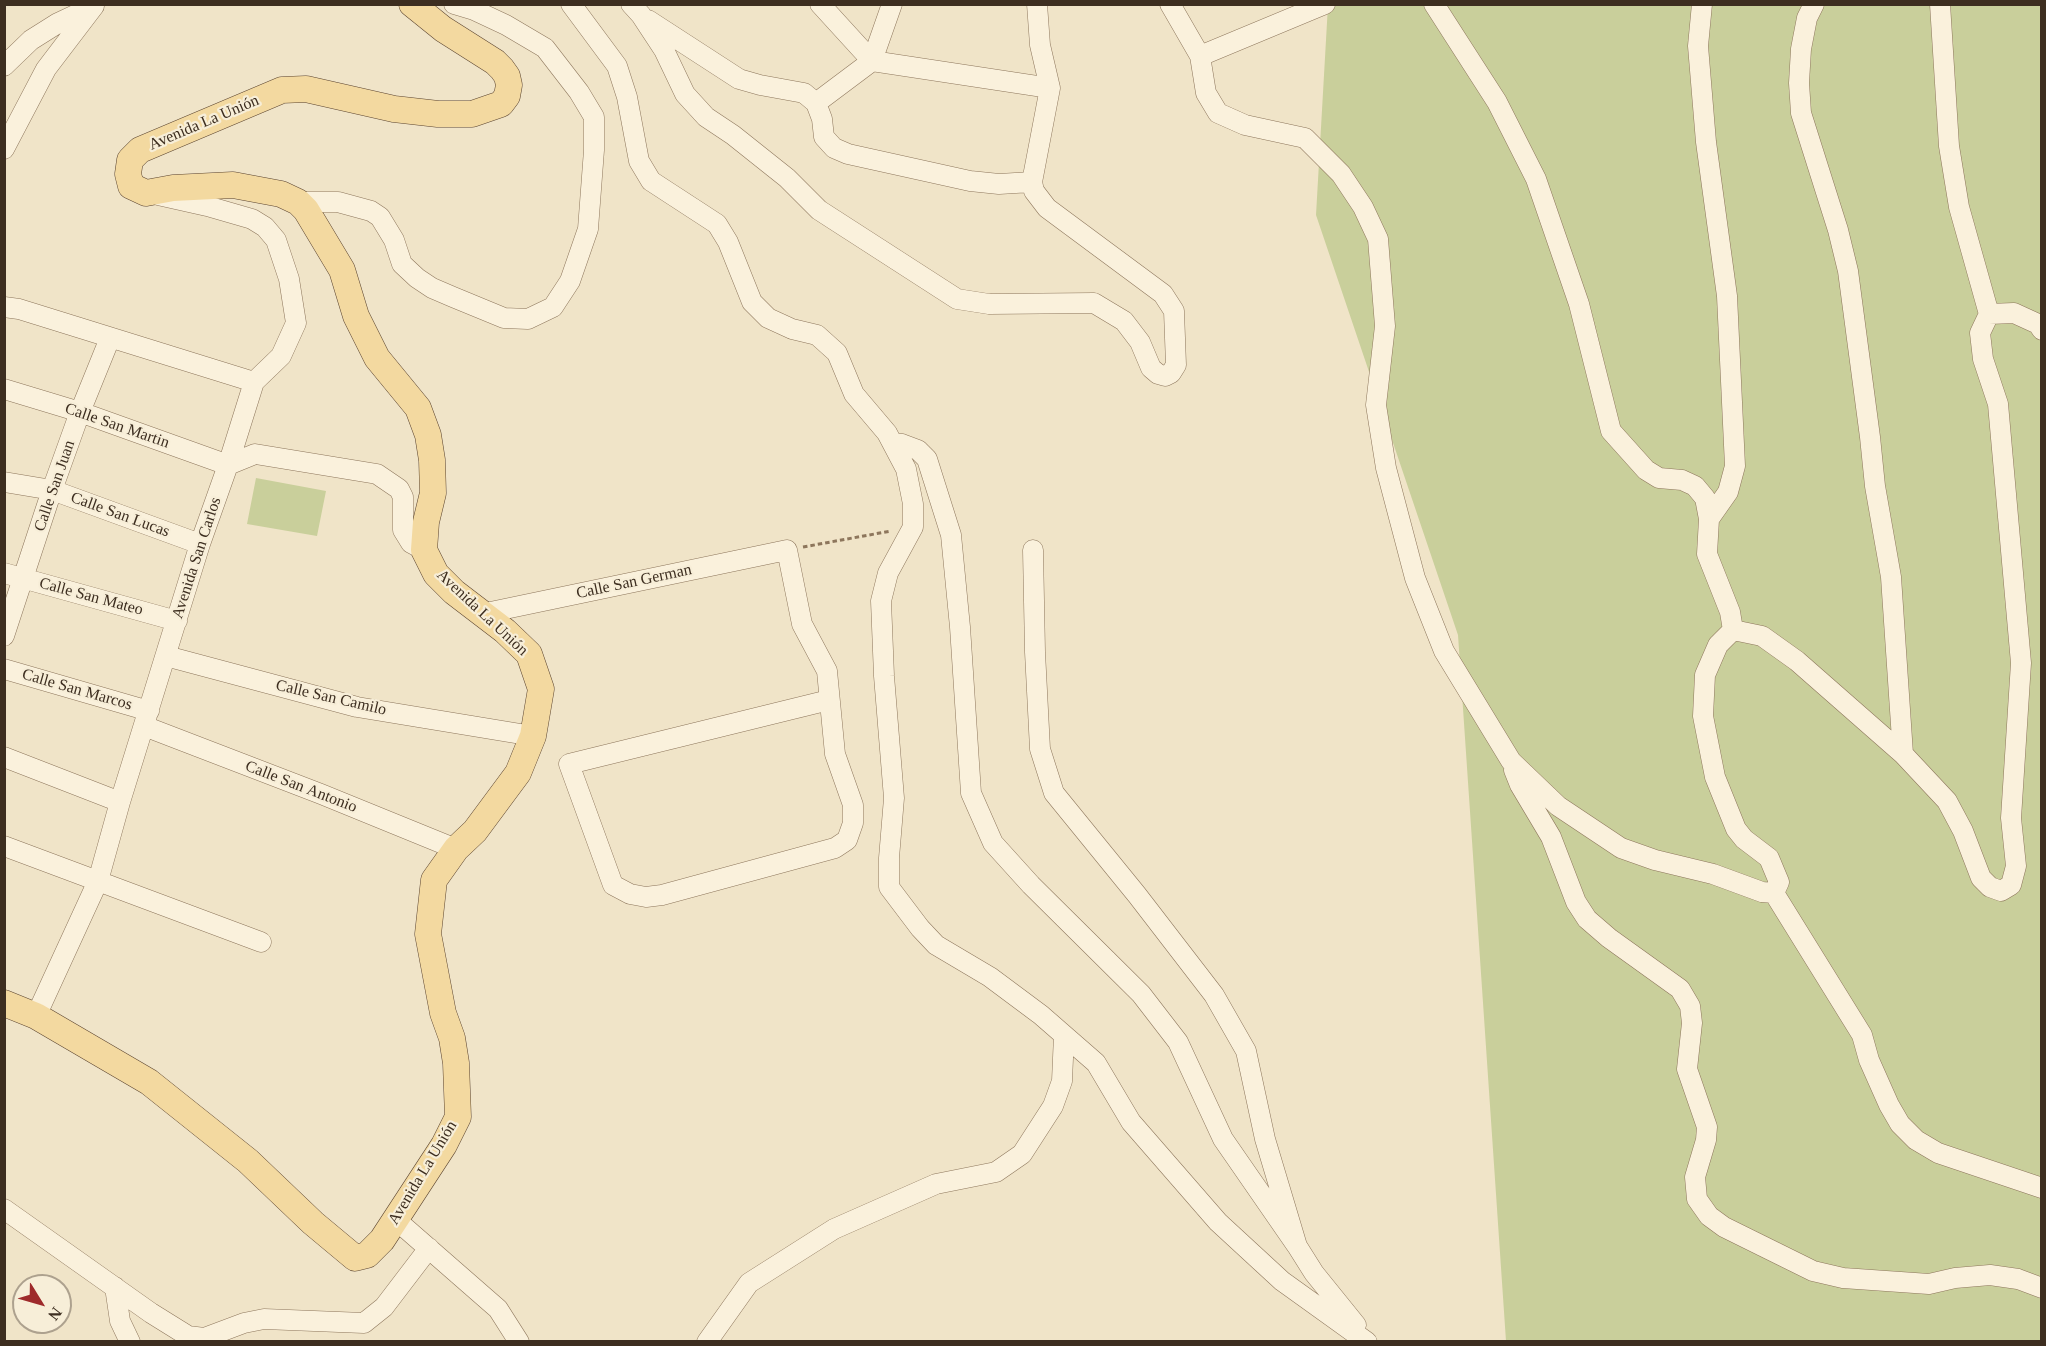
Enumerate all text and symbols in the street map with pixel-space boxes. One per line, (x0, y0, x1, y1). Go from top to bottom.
street label: Avenida La Unión (146, 91, 262, 155)
street label: Calle San Martin (62, 399, 172, 453)
street label: Calle San Juan (30, 438, 80, 534)
street label: Calle San Lucas (68, 488, 172, 542)
street label: Avenida San Carlos (168, 495, 226, 621)
street label: Calle San German (575, 560, 693, 604)
street label: Avenida La Unión (432, 566, 532, 660)
street label: Calle San Mateo (37, 574, 145, 620)
street label: Calle San Marcos (20, 665, 134, 715)
street label: Calle San Camilo (274, 676, 388, 720)
street label: Calle San Antonio (242, 757, 360, 817)
street label: Avenida La Unión (384, 1118, 462, 1228)
north arrow (12, 1274, 72, 1334)
text: N (45, 1304, 65, 1324)

